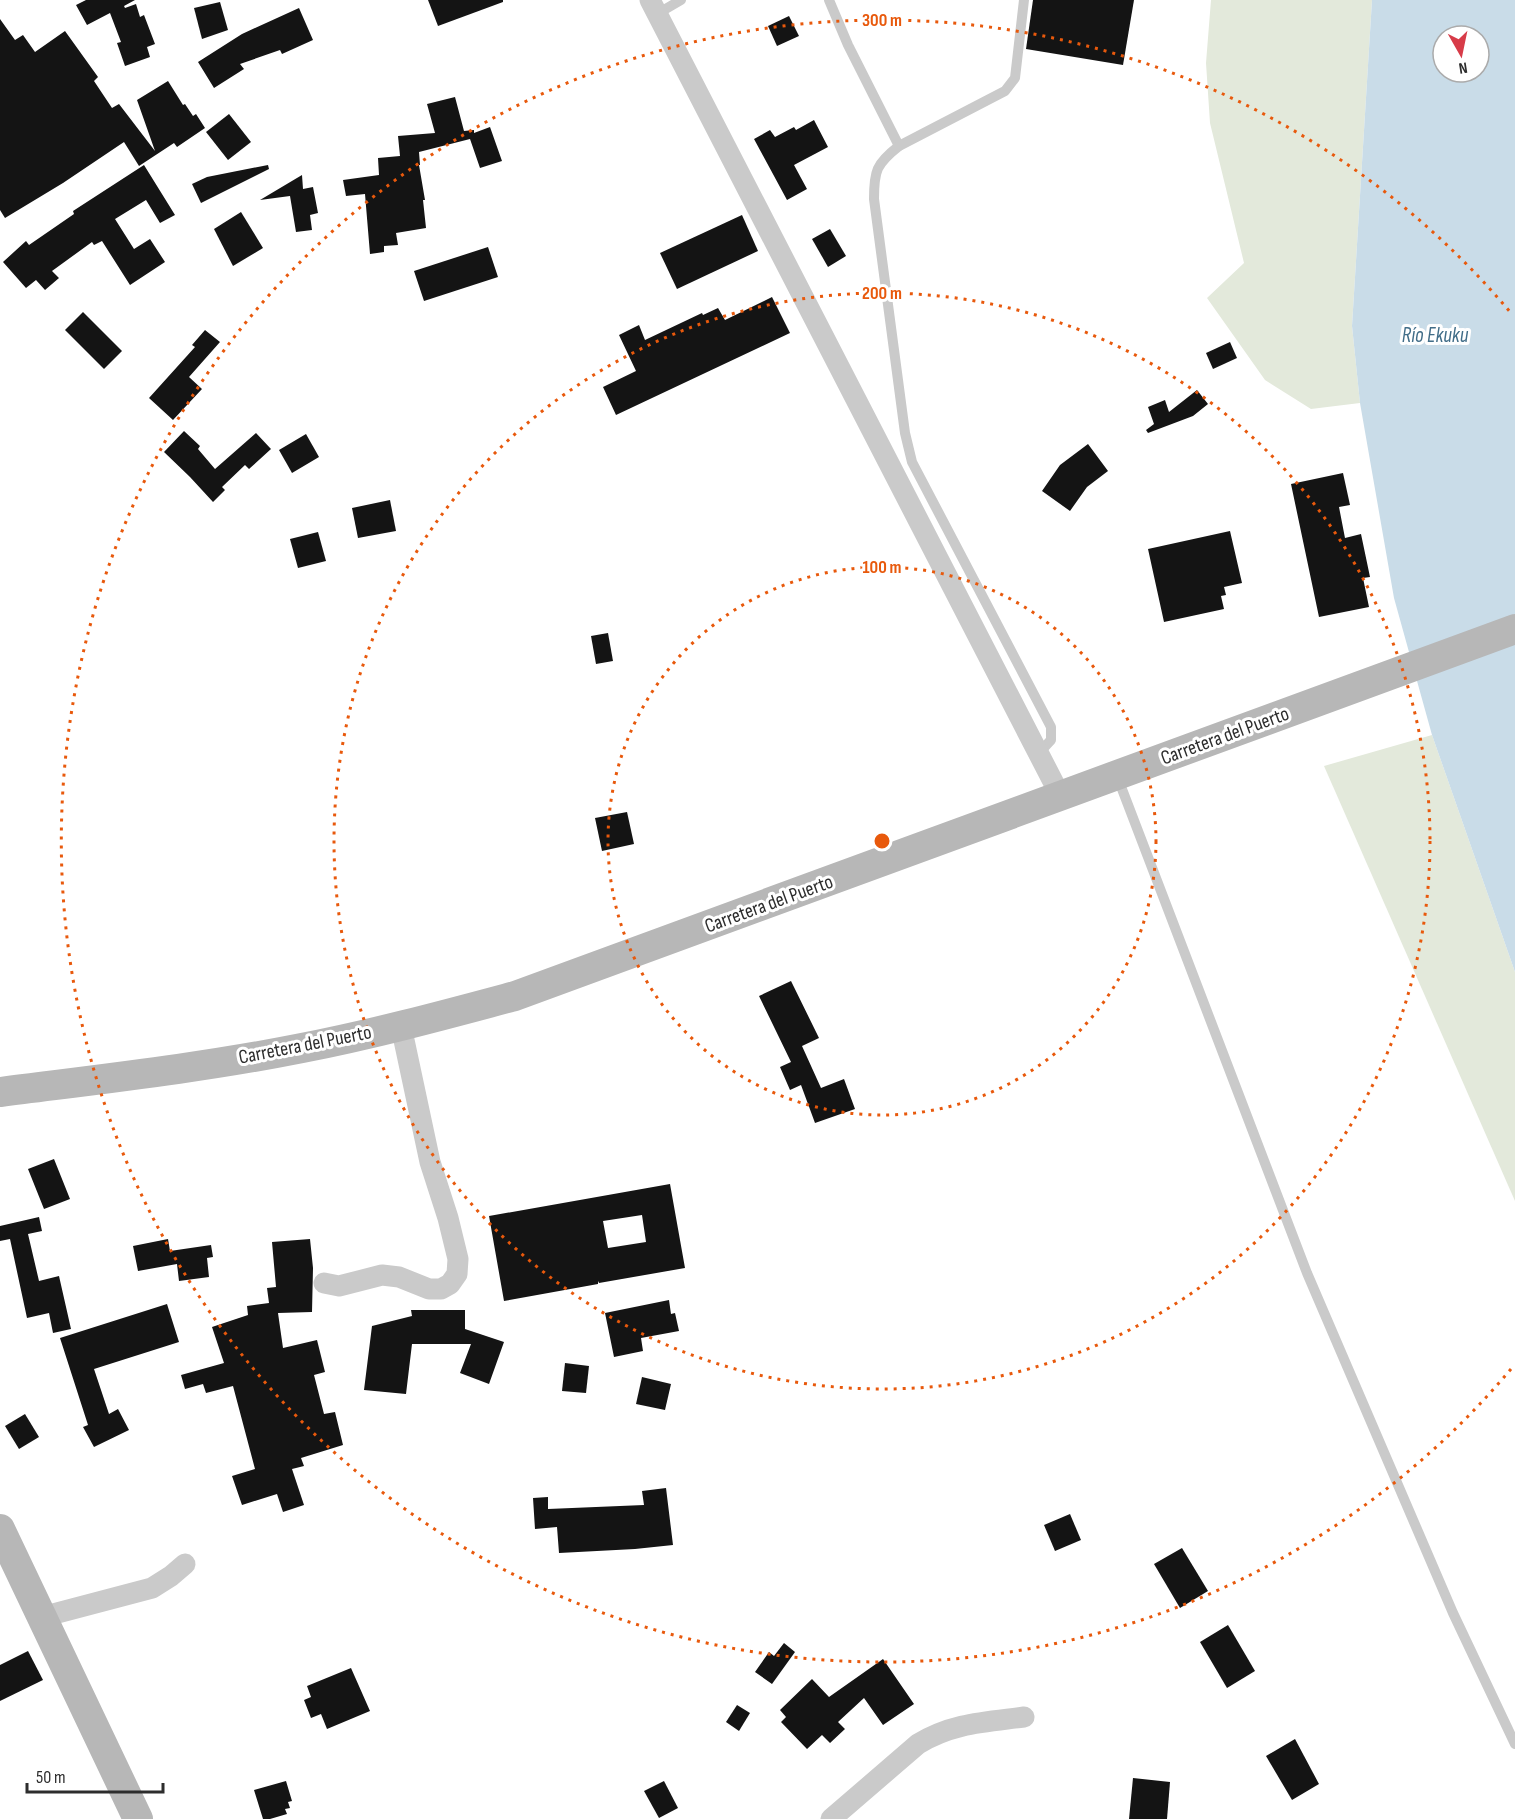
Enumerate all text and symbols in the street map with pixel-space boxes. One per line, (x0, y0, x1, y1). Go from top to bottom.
text: 300 m (862, 10, 902, 31)
north arrow (1431, 24, 1491, 84)
text: N (1457, 57, 1469, 77)
text: 200 m (862, 283, 902, 304)
water label: Río Ekuku (1402, 323, 1469, 348)
text: 100 m (863, 557, 902, 578)
street label: Carretera del Puerto (1158, 702, 1292, 770)
centre of rings (872, 831, 892, 851)
street label: Carretera del Puerto (702, 870, 836, 938)
street label: Carretera del Puerto (237, 1020, 373, 1070)
scale bar (27, 1756, 164, 1794)
text: 50 m (36, 1767, 66, 1788)

